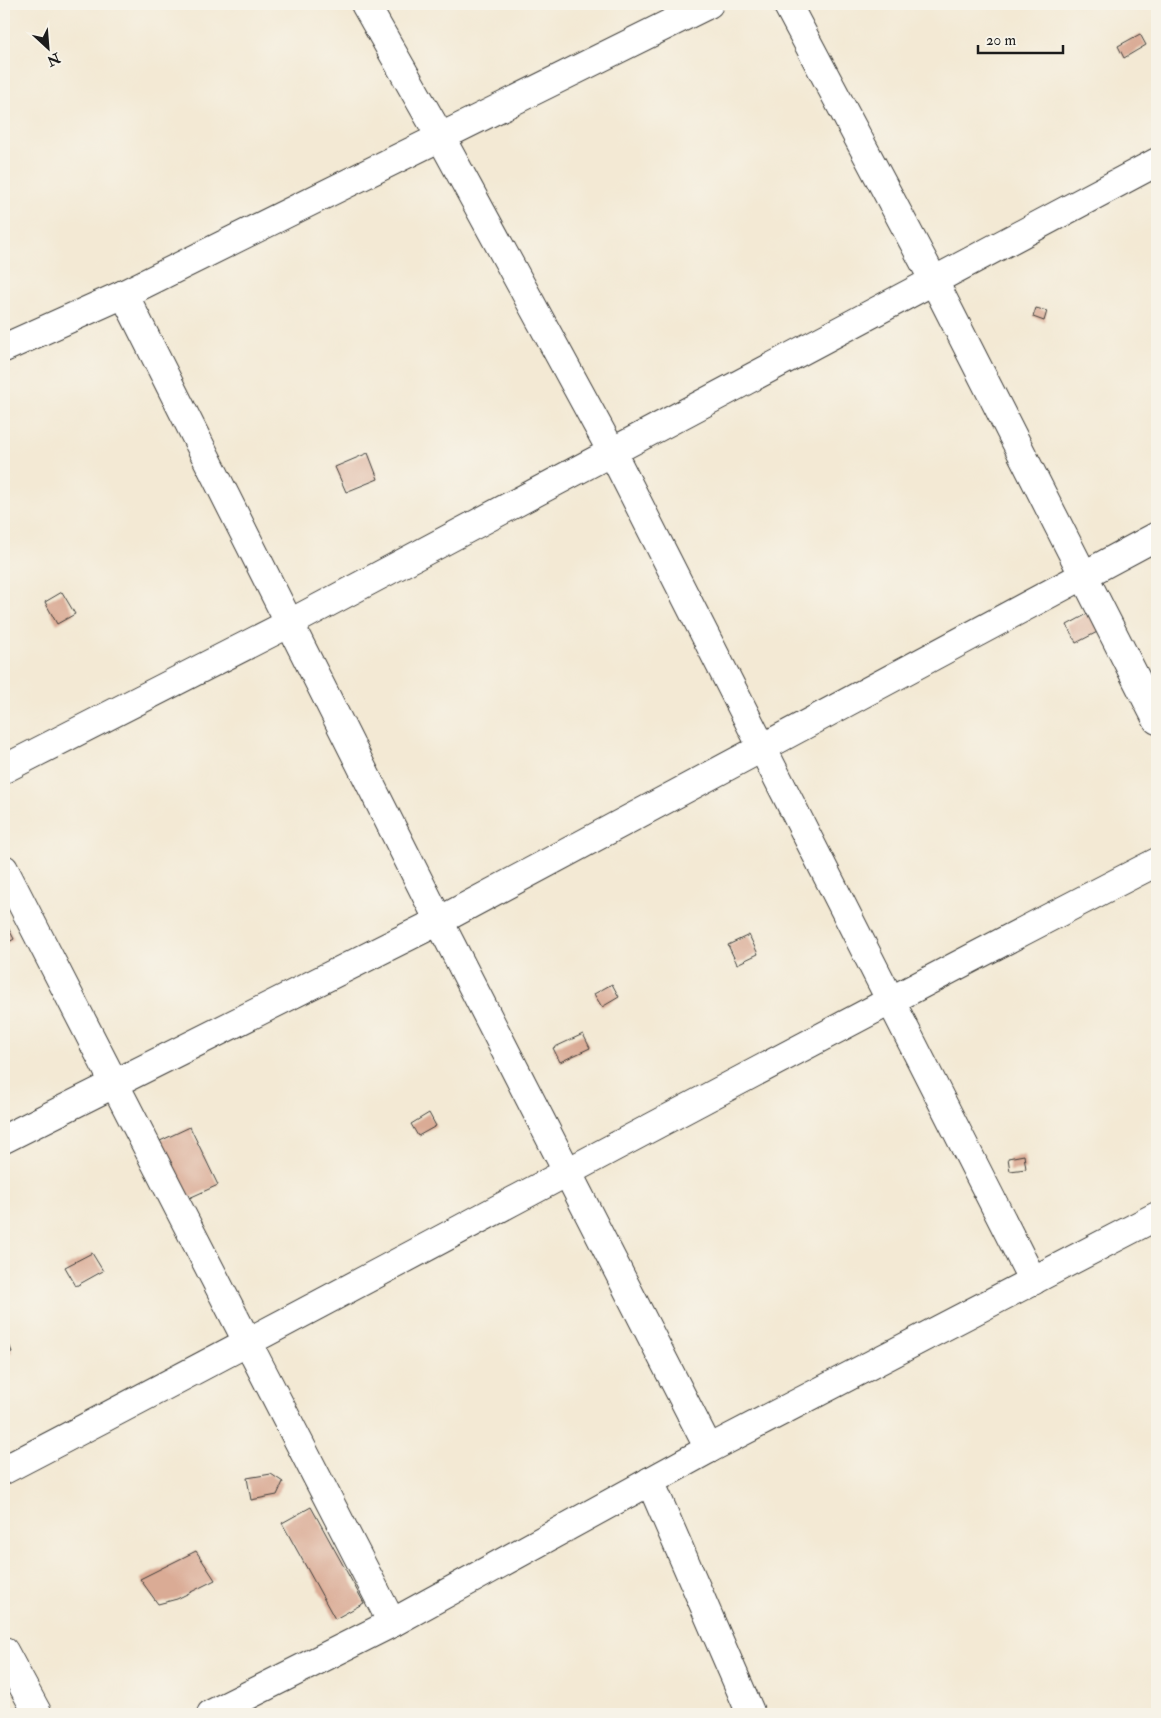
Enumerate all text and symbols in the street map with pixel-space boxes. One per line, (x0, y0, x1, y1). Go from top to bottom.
north arrow (22, 22, 72, 72)
scale bar (978, 22, 1064, 54)
text: 20 m (986, 31, 1016, 50)
text: N (44, 48, 64, 70)

